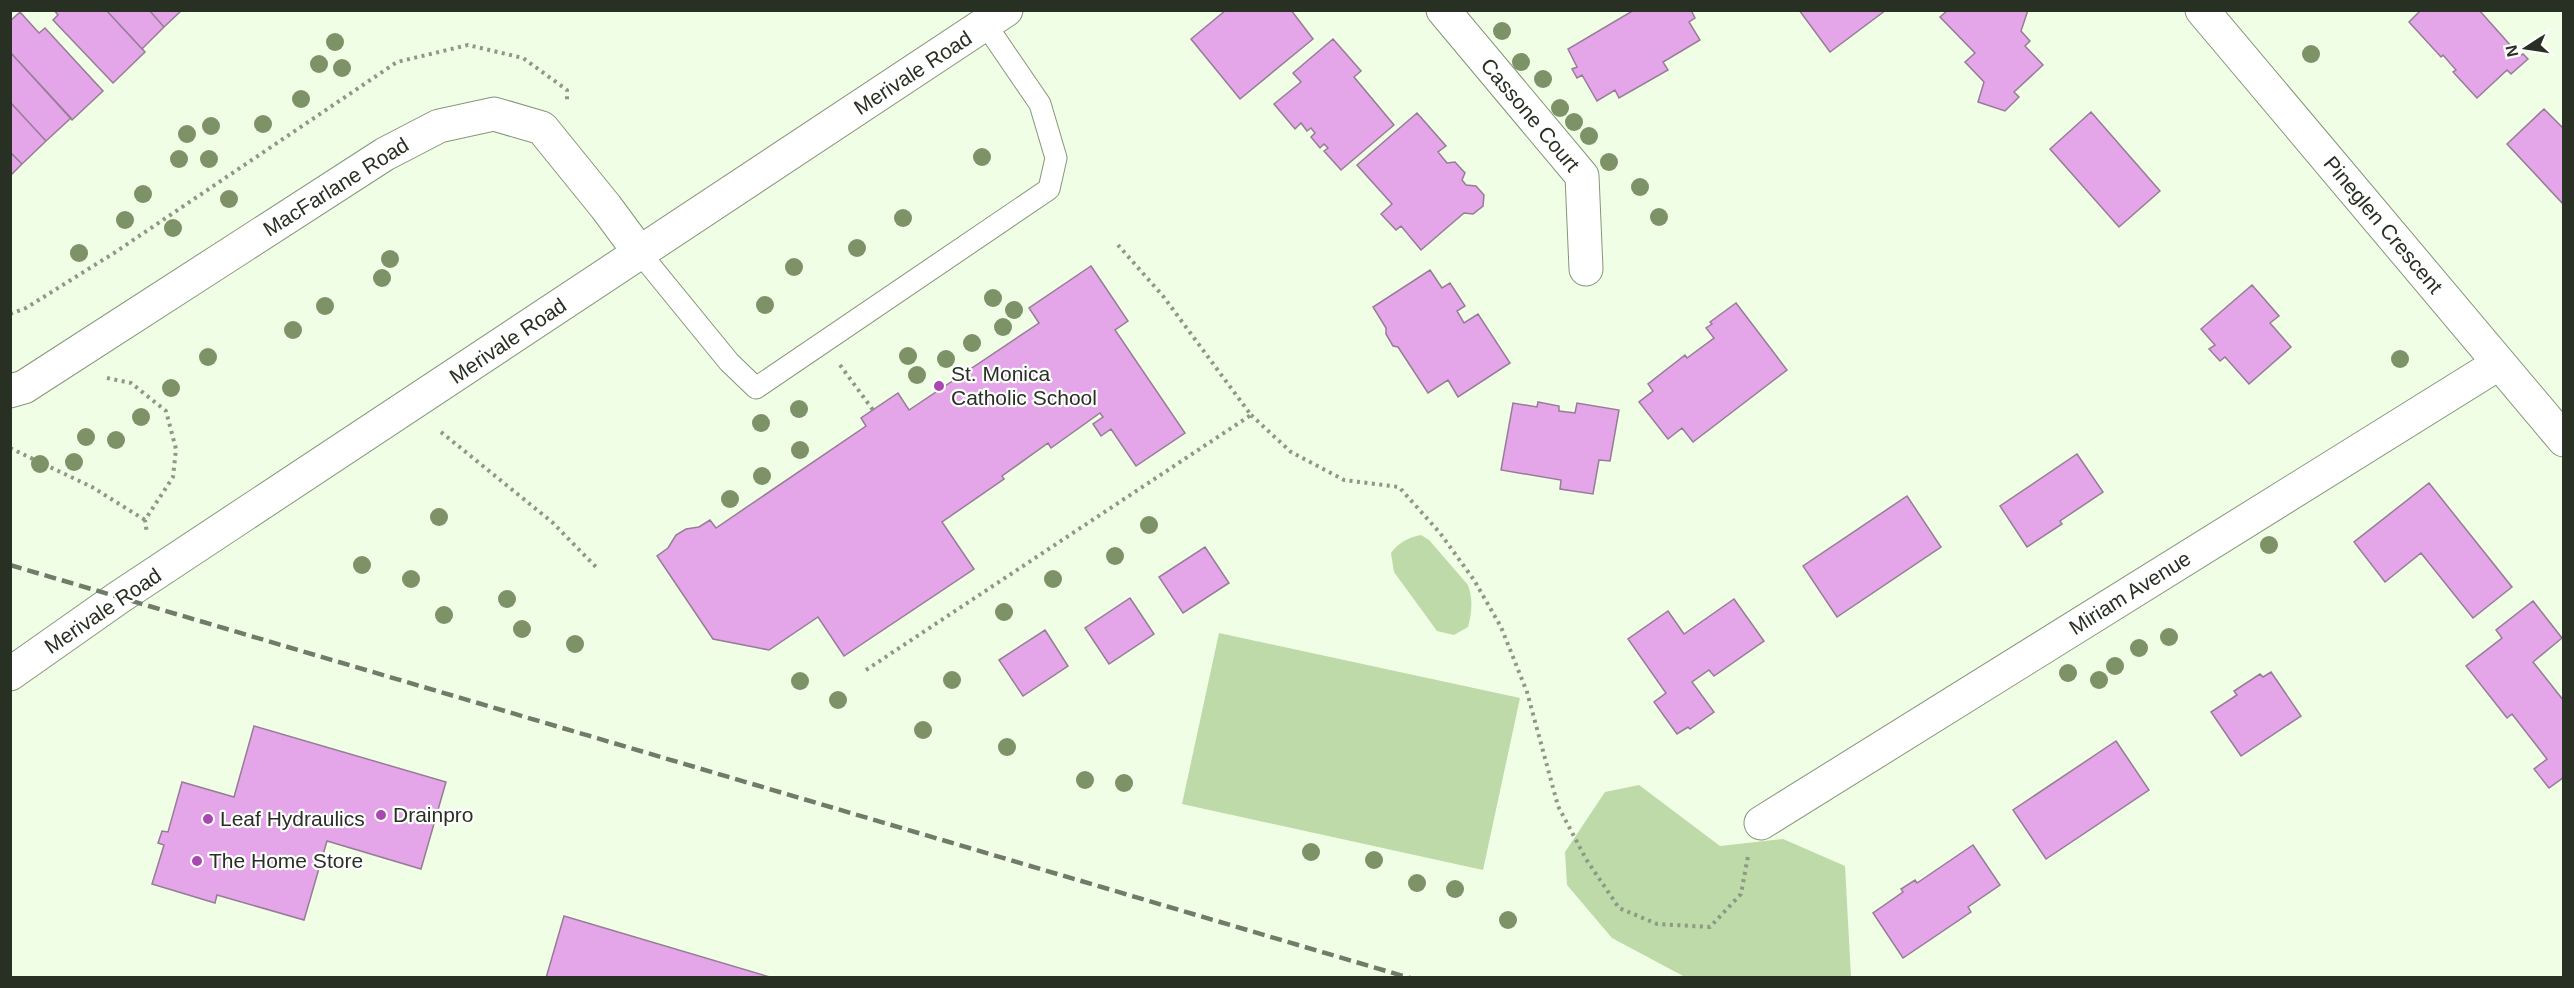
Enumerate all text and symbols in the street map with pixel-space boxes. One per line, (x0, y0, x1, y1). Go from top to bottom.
north arrow (2496, 18, 2556, 78)
street label: Merivale Road (850, 26, 976, 119)
text: N (2502, 44, 2521, 58)
street label: Cassone Court (1477, 54, 1584, 176)
street label: MacFarlane Road (259, 133, 413, 241)
street label: Pineglen Crescent (2319, 152, 2447, 298)
street label: Merivale Road (445, 293, 570, 388)
place label: St. Monica Catholic School (951, 362, 1097, 409)
marker: St. Monica Catholic School (932, 379, 946, 393)
street label: Miriam Avenue (2065, 546, 2195, 639)
street label: Merivale Road (40, 563, 165, 658)
place label: Drainpro (393, 803, 474, 826)
place label: Leaf Hydraulics (220, 807, 365, 830)
marker: Drainpro (374, 808, 388, 822)
marker: Leaf Hydraulics (201, 812, 215, 826)
place label: The Home Store (209, 849, 363, 872)
marker: The Home Store (190, 854, 204, 868)

